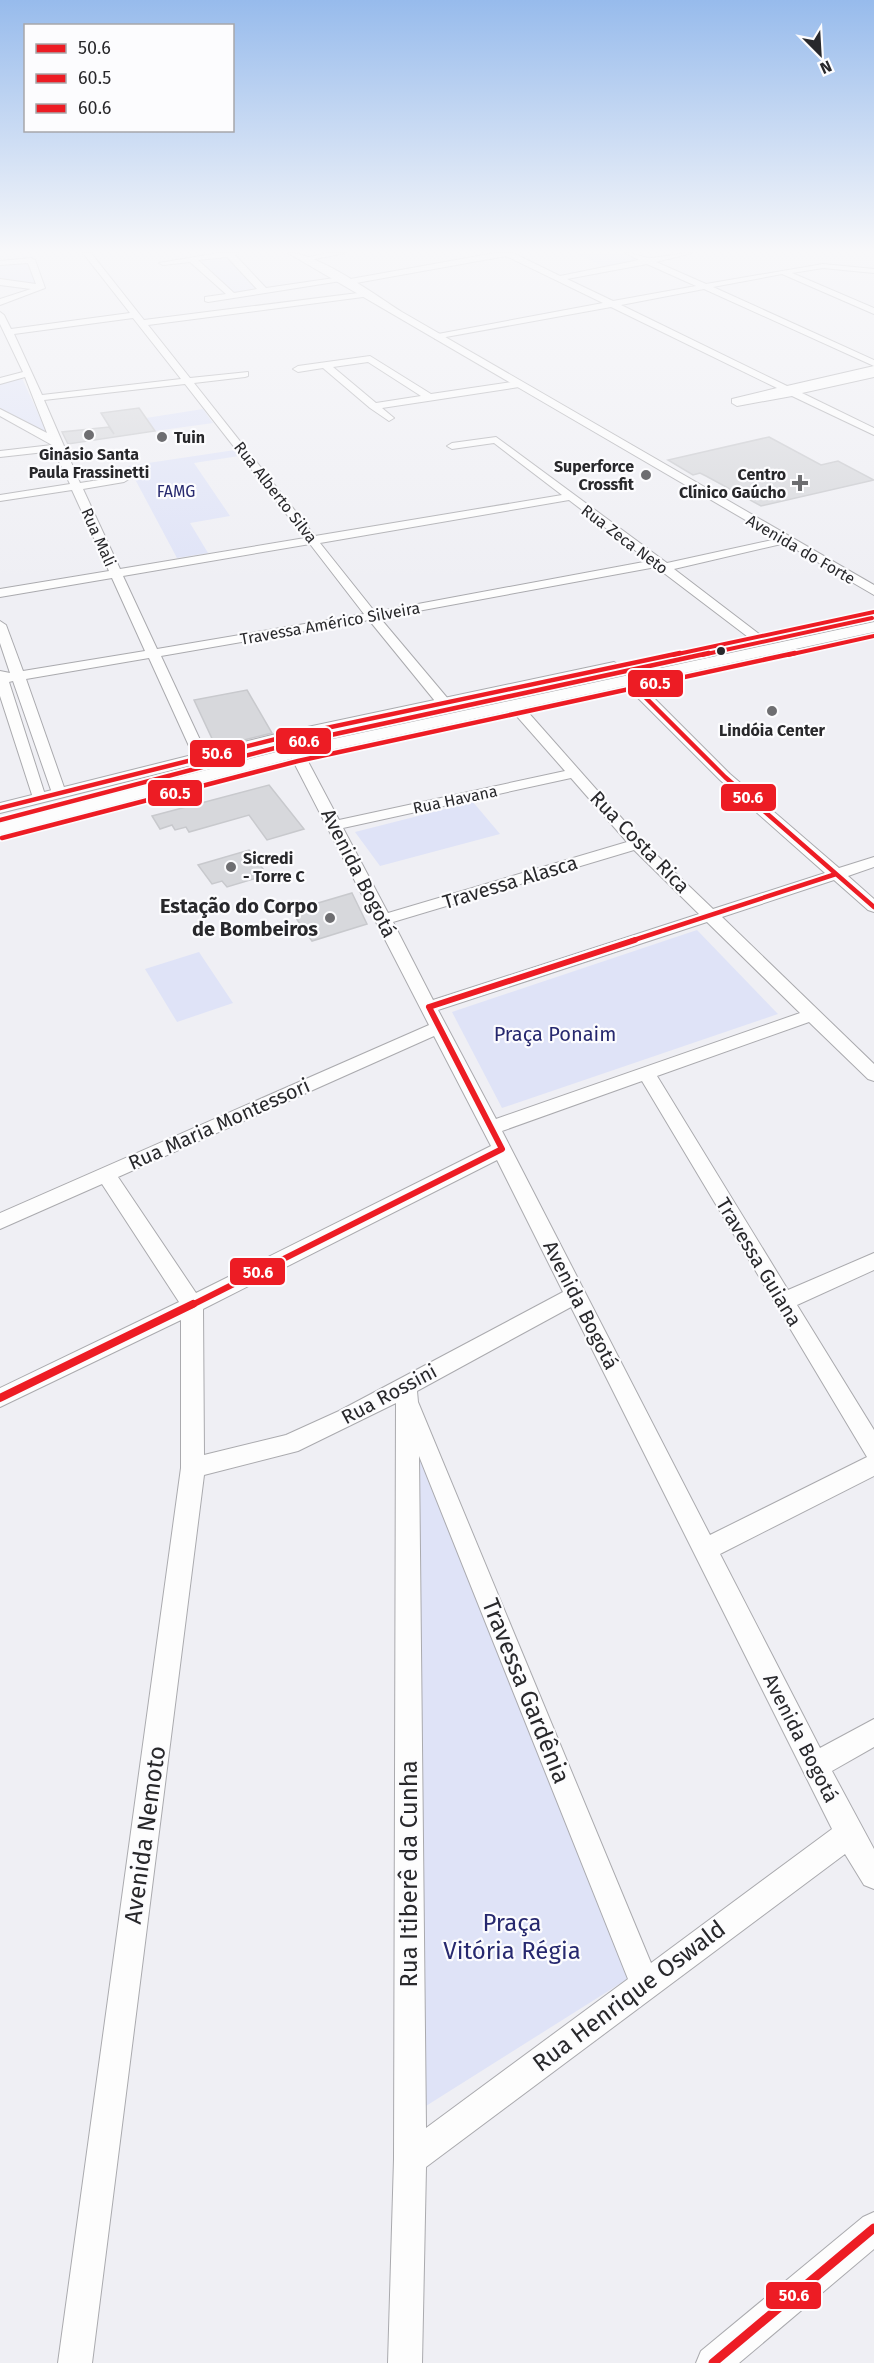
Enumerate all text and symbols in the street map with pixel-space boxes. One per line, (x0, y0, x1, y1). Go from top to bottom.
legend (24, 24, 234, 132)
north arrow (790, 24, 850, 84)
text: 50.6 (78, 37, 111, 59)
text: N (817, 56, 835, 78)
text: 60.5 (78, 67, 111, 89)
text: 60.6 (78, 97, 111, 119)
marker: Ginásio Santa Paula Frassinetti (82, 428, 96, 442)
place label: Tuin (174, 428, 205, 447)
marker: Tuin (155, 430, 169, 444)
street label: Rua Alberto Silva (230, 438, 321, 547)
place label: Ginásio Santa Paula Frassinetti (29, 445, 149, 482)
place label: Superforce Crossfit (554, 457, 635, 494)
place label: Centro Clínico Gaúcho (679, 465, 786, 502)
marker: Superforce Crossfit (639, 468, 653, 482)
marker: Centro Clínico Gaúcho (791, 474, 809, 492)
park label: FAMG (157, 482, 195, 501)
street label: Rua Zeca Neto (578, 501, 672, 578)
street label: Rua Mali (77, 505, 120, 569)
street label: Avenida do Forte (743, 511, 858, 588)
street label: Travessa Américo Silveira (239, 598, 422, 649)
unlabelled marker (715, 645, 727, 657)
line badge: 60.5 (627, 669, 684, 698)
text: 60.5 (640, 674, 671, 693)
marker: Lindóia Center (765, 704, 779, 718)
place label: Lindóia Center (719, 721, 826, 740)
line badge: 60.6 (275, 727, 332, 755)
text: 60.6 (288, 732, 320, 751)
line badge: 50.6 (189, 739, 246, 768)
text: 50.6 (202, 744, 232, 763)
line badge: 60.5 (147, 779, 203, 807)
street label: Rua Havana (411, 781, 499, 818)
line badge: 50.6 (720, 783, 777, 812)
text: 60.5 (160, 784, 191, 803)
street label: Rua Costa Rica (585, 786, 695, 898)
text: 50.6 (733, 788, 763, 807)
street label: Avenida Bogotá (316, 805, 402, 941)
place label: Sicredi - Torre C (243, 849, 305, 886)
street label: Travessa Alasca (440, 850, 580, 914)
marker: Sicredi - Torre C (224, 860, 238, 874)
place label: Estação do Corpo de Bombeiros (160, 894, 318, 941)
marker: Estação do Corpo de Bombeiros (323, 911, 337, 925)
park label: Praça Ponaim (494, 1022, 616, 1047)
street label: Rua Maria Montessori (124, 1073, 314, 1175)
street label: Travessa Guiana (711, 1193, 807, 1331)
street label: Avenida Bogotá (538, 1237, 624, 1373)
line badge: 50.6 (229, 1257, 286, 1286)
text: 50.6 (243, 1263, 273, 1282)
street label: Rua Rossini (337, 1359, 441, 1429)
street label: Travessa Gardênia (476, 1594, 576, 1788)
street label: Avenida Bogotá (758, 1670, 844, 1806)
street label: Avenida Nemoto (119, 1744, 171, 1926)
street label: Rua Itiberê da Cunha (395, 1760, 423, 1988)
park label: Praça Vitória Régia (443, 1909, 581, 1965)
street label: Rua Henrique Oswald (527, 1914, 731, 2078)
line badge: 50.6 (765, 2281, 822, 2310)
text: 50.6 (779, 2286, 809, 2305)

